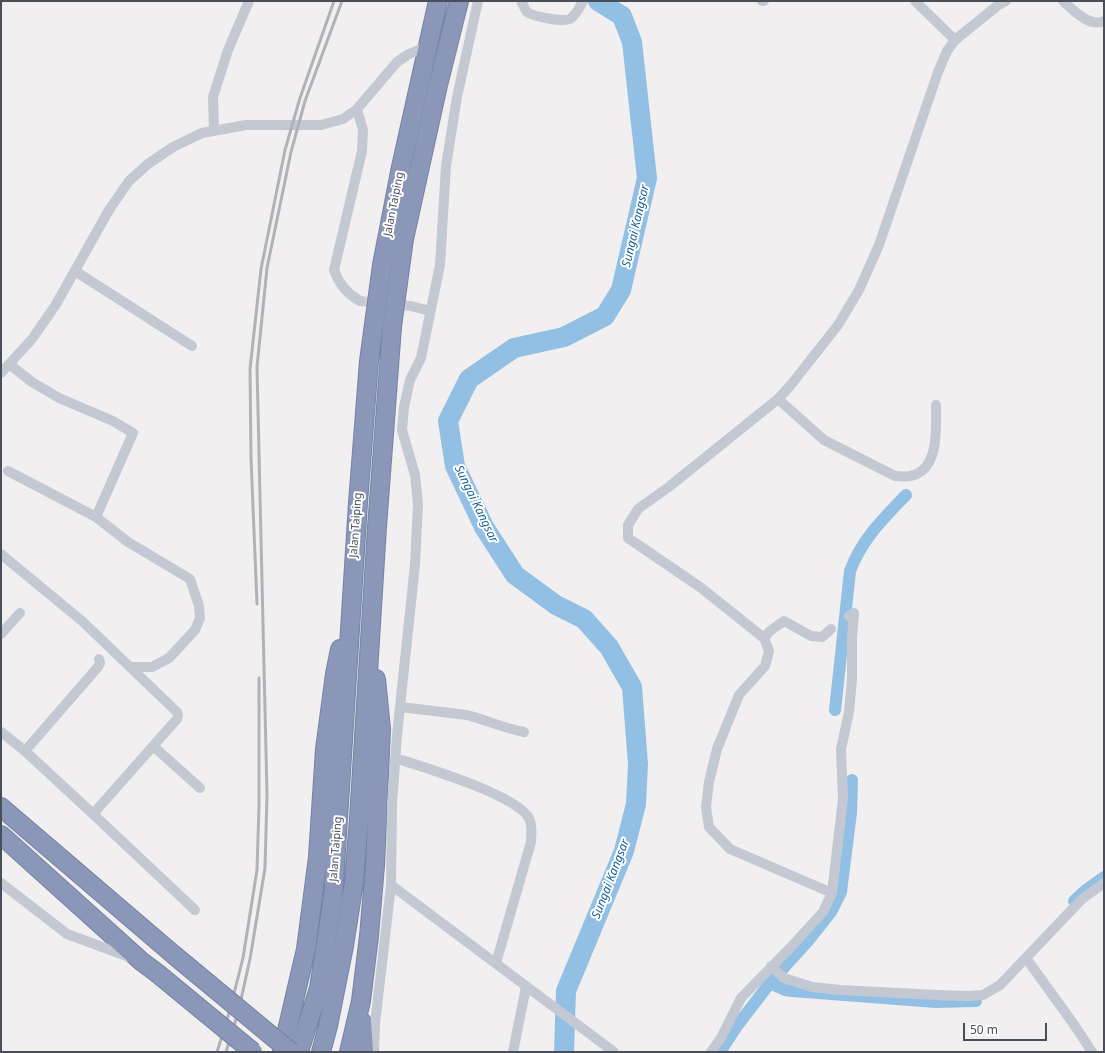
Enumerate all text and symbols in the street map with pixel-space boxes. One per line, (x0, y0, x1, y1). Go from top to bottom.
street label: Jalan Taiping (381, 171, 407, 237)
water label: Sungai Kangsar (620, 183, 652, 269)
water label: Sungai Kangsar (451, 463, 501, 545)
street label: Jalan Taiping (347, 492, 365, 558)
street label: Jalan Taiping (327, 816, 345, 882)
water label: Sungai Kangsar (589, 837, 633, 921)
scale bar (965, 1015, 1049, 1041)
text: 50 m (970, 1021, 998, 1038)

